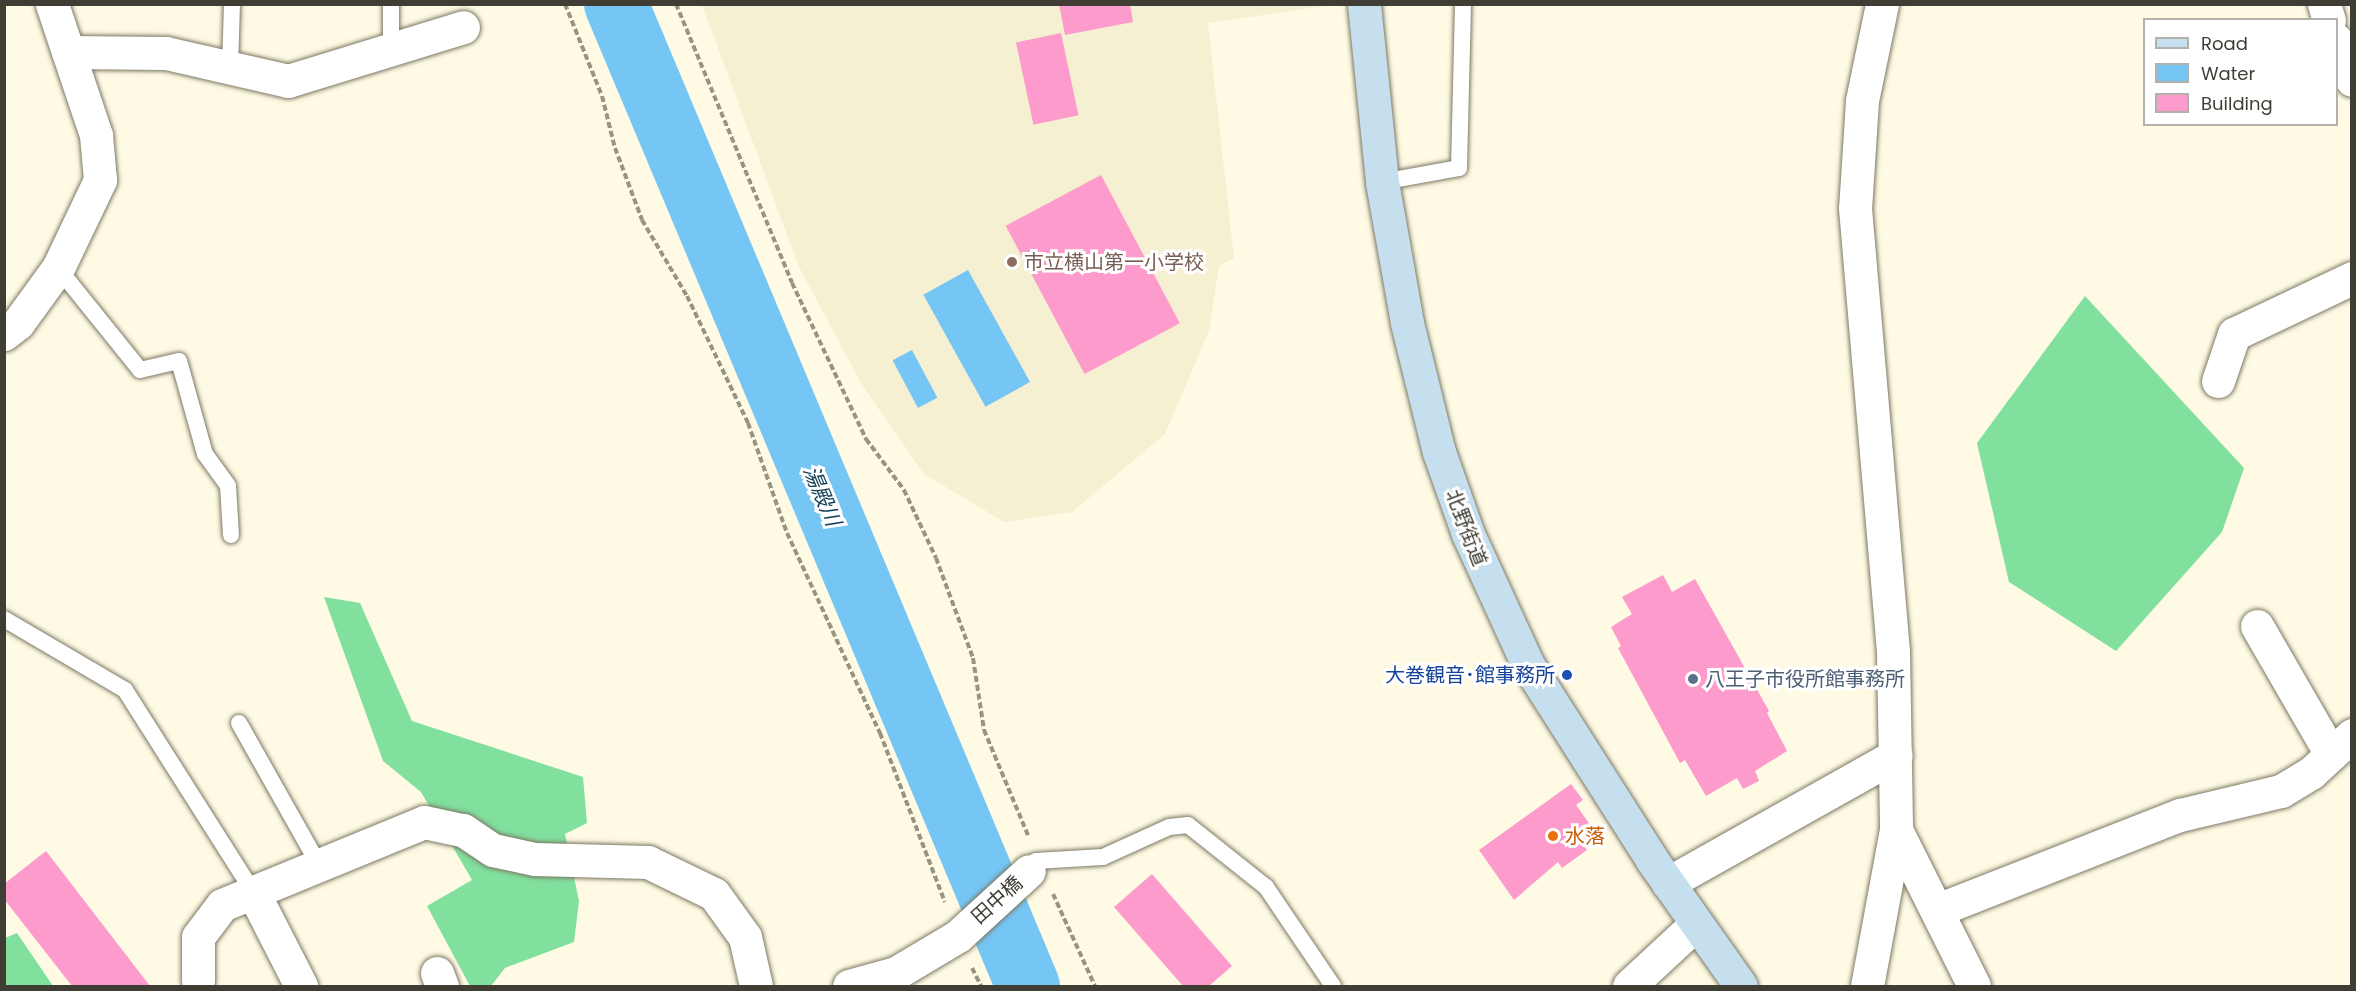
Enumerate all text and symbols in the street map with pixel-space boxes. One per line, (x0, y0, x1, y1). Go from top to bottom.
legend (2143, 18, 2338, 126)
text: Road (2201, 31, 2248, 56)
text: Water (2201, 61, 2255, 86)
text: Building (2201, 91, 2273, 116)
place label: 市立横山第一小学校 (1024, 250, 1204, 274)
marker: 市立横山第一小学校 (1005, 255, 1019, 269)
water label: 湯殿川 (798, 462, 846, 530)
street label: 北野街道 (1440, 486, 1492, 570)
place label: 大巻観音･館事務所 (1385, 663, 1555, 687)
place label: 八王子市役所館事務所 (1705, 667, 1905, 691)
marker: 大巻観音･館事務所 (1560, 668, 1574, 682)
marker: 八王子市役所館事務所 (1686, 672, 1700, 686)
place label: 水落 (1565, 824, 1605, 848)
marker: 水落 (1546, 829, 1560, 843)
street label: 田中橋 (967, 871, 1027, 929)

